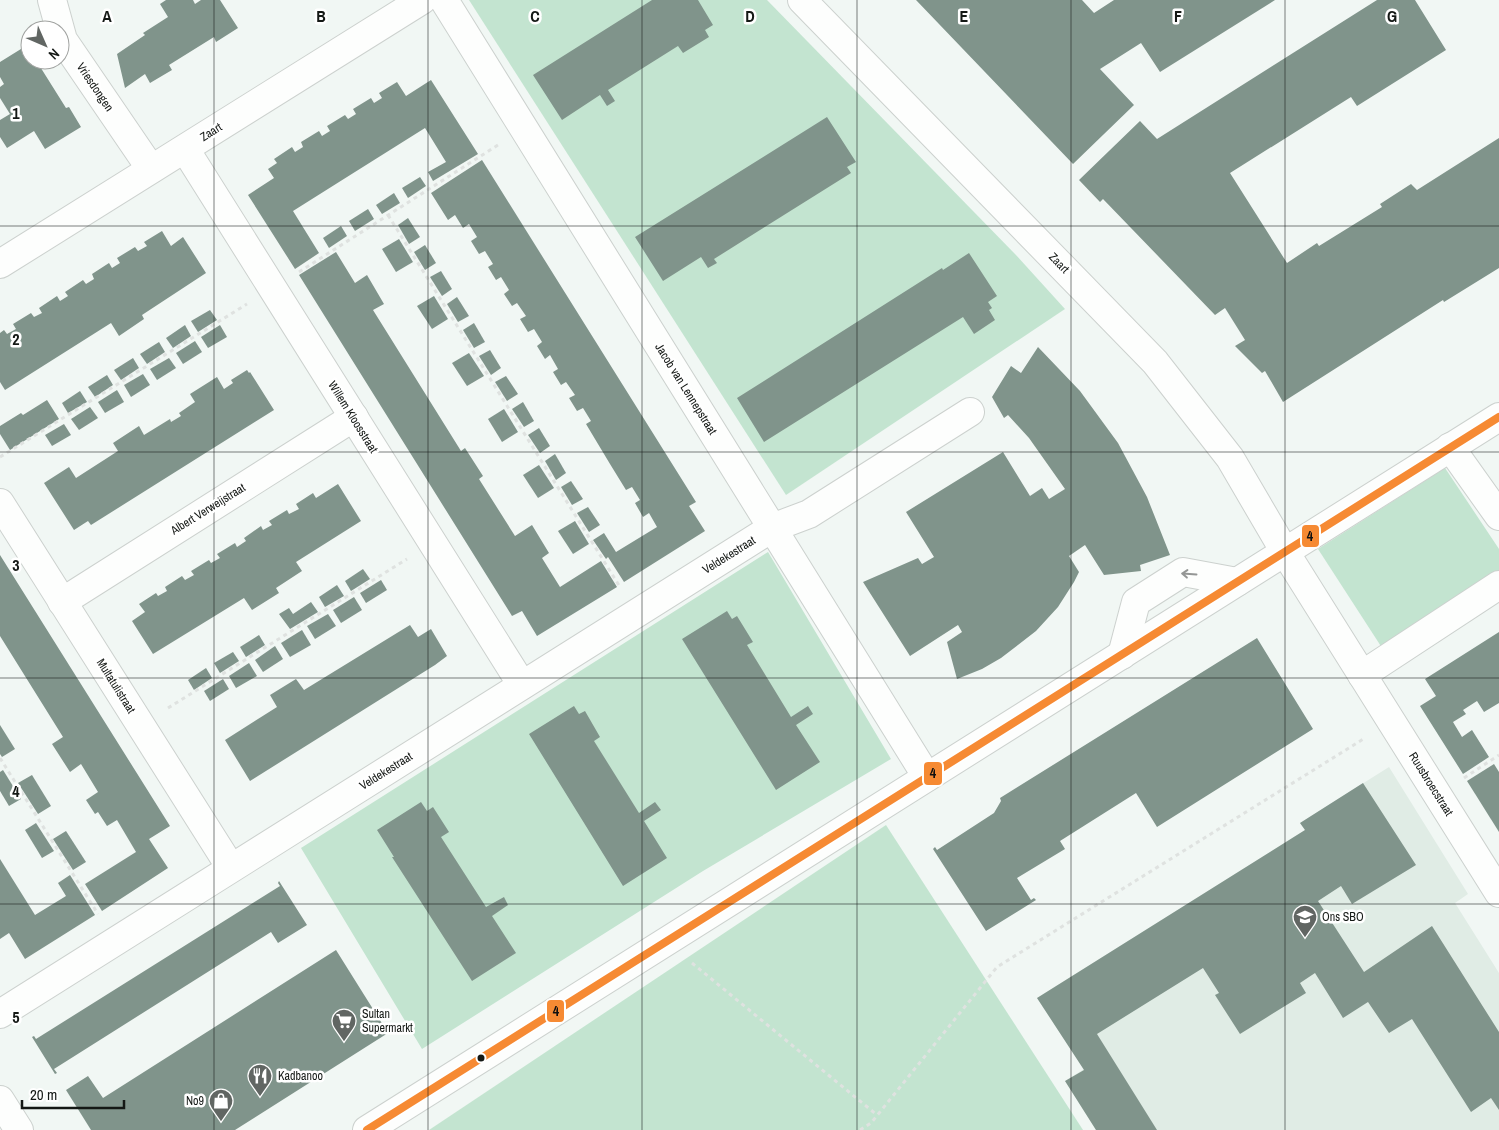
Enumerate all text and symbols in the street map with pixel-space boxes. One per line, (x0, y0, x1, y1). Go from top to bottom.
text: A (102, 5, 112, 27)
text: B (316, 5, 326, 27)
text: C (530, 5, 540, 27)
text: D (745, 5, 755, 27)
text: E (960, 5, 969, 27)
text: F (1174, 5, 1182, 27)
text: G (1387, 5, 1397, 27)
north arrow (20, 20, 70, 70)
text: N (45, 45, 63, 63)
street label: Vriesdongen (73, 60, 117, 114)
text: 1 (12, 102, 20, 124)
street label: Zaart (197, 119, 225, 145)
street label: Zaart (1045, 249, 1073, 277)
text: 2 (12, 328, 20, 350)
street label: Jacob van Lennepstraat (651, 340, 721, 438)
street label: Willem Kloosstraat (324, 378, 382, 456)
street label: Albert Verweijstraat (167, 479, 249, 539)
line badge: 4 (1301, 524, 1320, 548)
text: 4 (1307, 527, 1314, 545)
street label: Veldekestraat (699, 532, 759, 578)
text: 3 (12, 554, 20, 576)
one-way arrow (1181, 570, 1197, 579)
street label: Multatulistraat (93, 656, 139, 717)
street label: Veldekestraat (356, 748, 416, 794)
street label: Ruusbroecstraat (1405, 749, 1457, 819)
line badge: 4 (923, 761, 943, 786)
text: 4 (930, 764, 937, 782)
text: 4 (12, 780, 20, 802)
school or university icon: Ons SBO (1292, 904, 1318, 938)
place label: Ons SBO (1322, 909, 1364, 925)
line badge: 4 (546, 999, 565, 1023)
text: 4 (553, 1002, 560, 1020)
text: 5 (12, 1006, 20, 1028)
place label: Sultan Supermarkt (362, 1006, 413, 1036)
supermarket icon: Sultan Supermarkt (331, 1008, 357, 1042)
unlabelled marker (476, 1053, 486, 1063)
restaurant icon: Kadbanoo (247, 1063, 273, 1097)
place label: Kadbanoo (278, 1068, 323, 1084)
scale bar (22, 1078, 125, 1110)
text: 20 m (30, 1084, 57, 1105)
shop icon: No9 (208, 1088, 234, 1122)
place label: No9 (186, 1093, 204, 1109)

